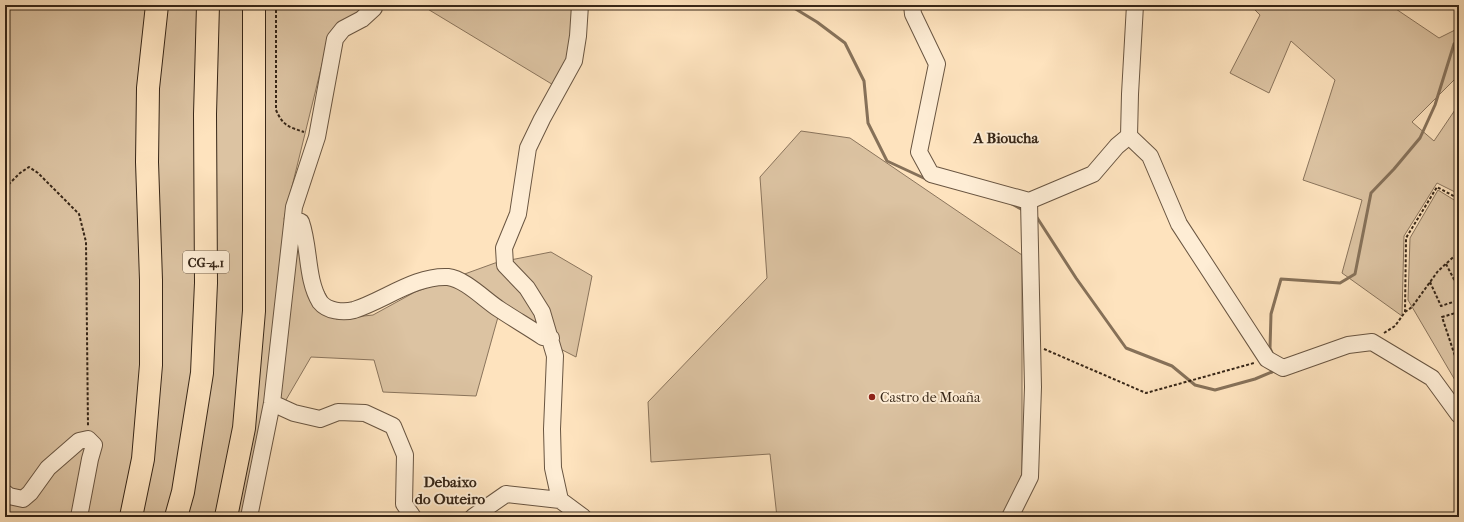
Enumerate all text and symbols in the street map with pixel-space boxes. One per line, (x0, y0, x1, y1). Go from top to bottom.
district label: A Bioucha (973, 129, 1039, 147)
road number: CG-4.1 (183, 251, 229, 273)
place label: Castro de Moaña (880, 389, 981, 406)
marker: Castro de Moaña (867, 392, 877, 402)
district label: Debaixo do Outeiro (415, 473, 486, 508)

